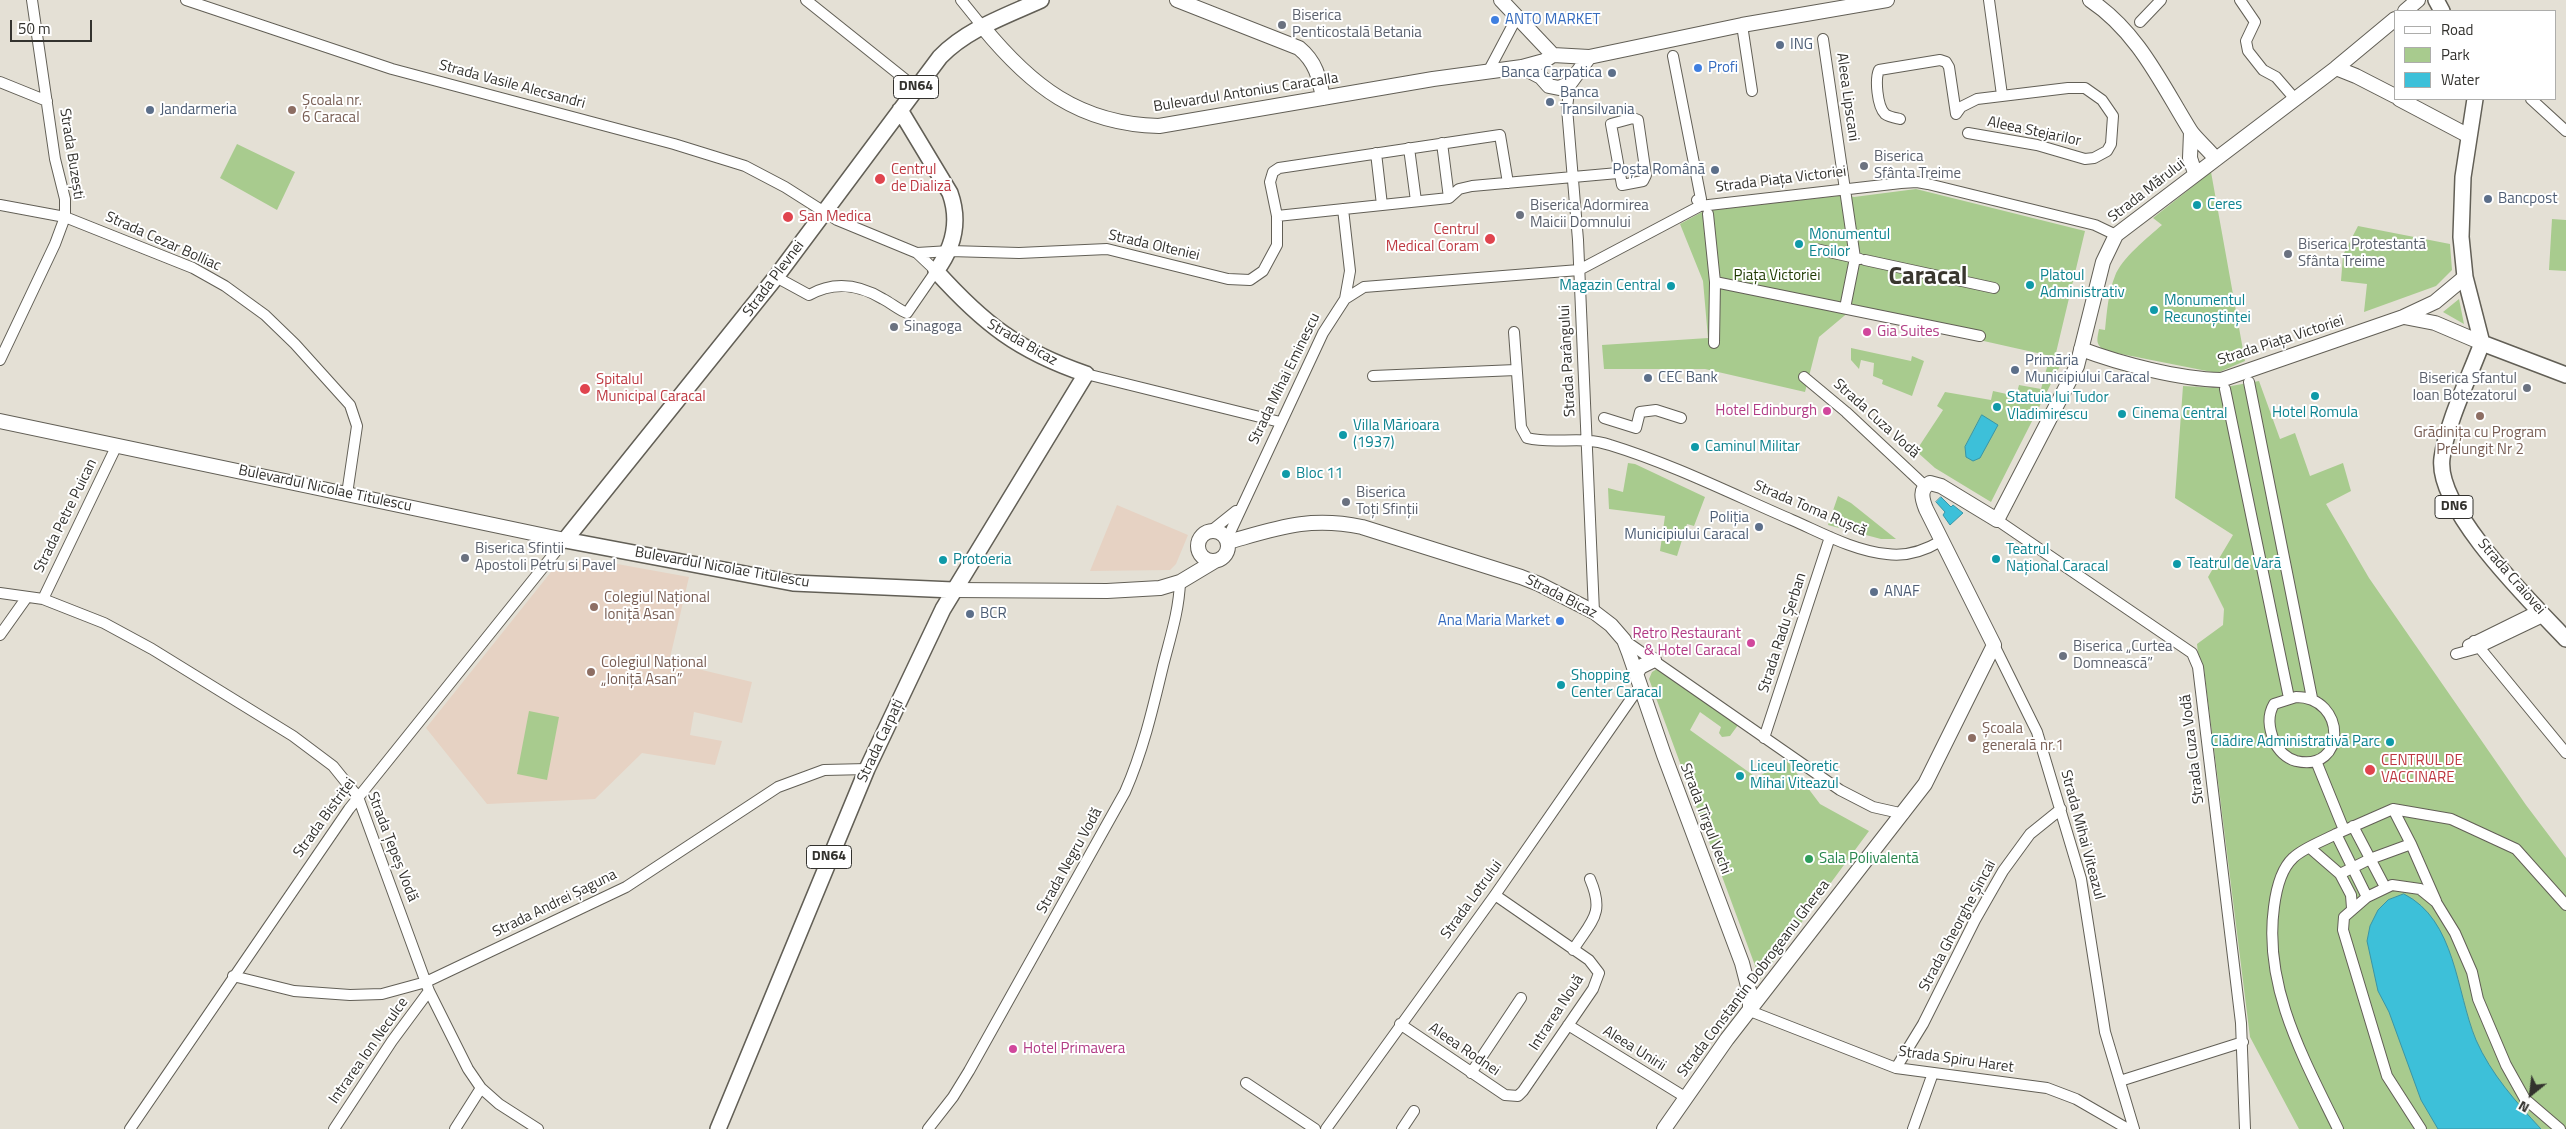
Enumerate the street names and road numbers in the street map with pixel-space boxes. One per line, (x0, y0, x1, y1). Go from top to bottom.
street label: Aleea Lipscani (1832, 52, 1862, 142)
street label: Strada Vasile Alecsandri (437, 57, 587, 113)
street label: Bulevardul Antonius Caracalla (1152, 69, 1340, 117)
road number: DN64 (894, 75, 938, 98)
street label: Strada Buzești (55, 107, 87, 201)
street label: Aleea Stejarilor (1986, 113, 2082, 151)
street label: Strada Mărului (2105, 155, 2189, 227)
street label: Strada Piața Victoriei (1715, 163, 1847, 197)
street label: Strada Cezar Bolliac (102, 208, 224, 276)
street label: Strada Olteniei (1107, 227, 1201, 265)
street label: Strada Plevnei (740, 237, 808, 321)
street label: Strada Parângului (1556, 305, 1580, 417)
street label: Strada Mihai Eminescu (1245, 310, 1325, 448)
street label: Strada Piața Victoriei (2216, 312, 2346, 370)
street label: Strada Bicaz (984, 316, 1060, 370)
street label: Strada Cuza Vodă (1829, 376, 1923, 462)
street label: Strada Petre Puican (31, 456, 101, 576)
street label: Bulevardul Nicolae Titulescu (237, 462, 413, 516)
street label: Strada Toma Rușcă (1751, 477, 1869, 541)
road number: DN6 (2435, 496, 2473, 518)
street label: Strada Craiovei (2473, 535, 2549, 619)
street label: Bulevardul Nicolae Titulescu (633, 544, 811, 592)
street label: Strada Bicaz (1522, 571, 1600, 623)
street label: Strada Radu Șerban (1755, 571, 1811, 695)
street label: Strada Cuza Vodă (2177, 693, 2209, 805)
street label: Strada Carpați (854, 697, 908, 785)
street label: Strada Tîrgul Vechi (1676, 761, 1734, 877)
street label: Strada Mihai Viteazul (2056, 768, 2108, 902)
street label: Strada Bistriței (290, 775, 360, 861)
street label: Strada Țepeș Vodă (363, 790, 421, 904)
street label: Strada Negru Vodă (1033, 805, 1107, 917)
road number: DN64 (806, 846, 852, 869)
street label: Strada Lotrului (1437, 857, 1507, 943)
street label: Strada Gheorghe Șincai (1916, 857, 2000, 995)
street label: Strada Andrei Șaguna (490, 866, 620, 942)
street label: Strada Constantin Dobrogeanu Gherea (1674, 877, 1834, 1081)
street label: Intrarea Nouă (1526, 972, 1588, 1054)
street label: Intrarea Ion Neculce (326, 994, 412, 1108)
street label: Aleea Rodnei (1425, 1020, 1503, 1080)
street label: Aleea Unirii (1599, 1023, 1669, 1075)
street label: Strada Spiru Haret (1897, 1043, 2015, 1077)

